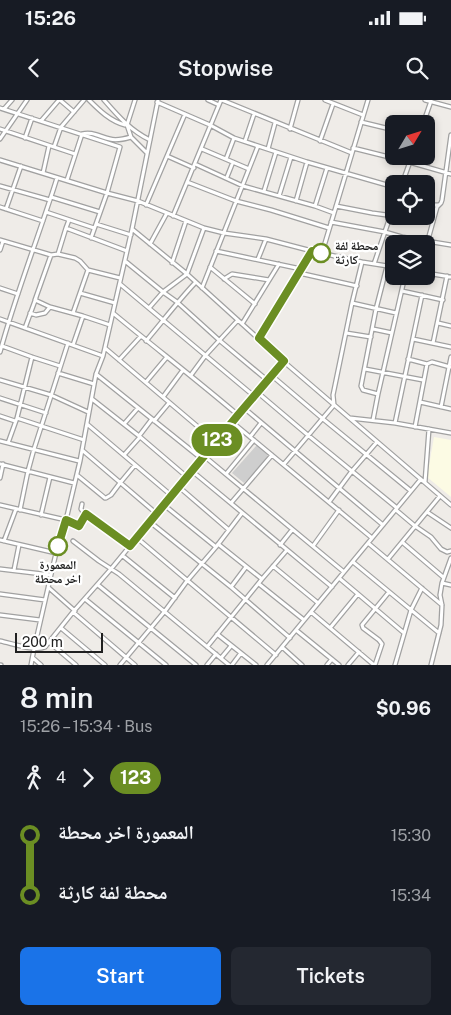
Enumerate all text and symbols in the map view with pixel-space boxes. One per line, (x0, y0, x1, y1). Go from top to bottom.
text: 15:26 (25, 7, 76, 29)
icon: back (20, 54, 48, 82)
icon: search (403, 54, 431, 82)
text: Stopwise (178, 55, 273, 81)
north arrow (385, 115, 435, 165)
map controls (385, 115, 435, 285)
button: locate (385, 175, 435, 225)
button: layers (385, 235, 435, 285)
place label: محطة لفة كارثة (335, 239, 379, 267)
marker: محطة لفة كارثة (311, 243, 331, 263)
line badge: 123 (188, 424, 246, 456)
text: 123 (201, 429, 233, 450)
marker: المعمورة اخر محطة (48, 536, 68, 556)
place label: المعمورة اخر محطة (35, 558, 81, 586)
scale bar (15, 630, 102, 653)
text: 200 m (22, 634, 63, 650)
text: 8 min (20, 681, 93, 714)
text: $0.96 (376, 697, 431, 719)
text: 15:26 – 15:34 · Bus (20, 717, 152, 736)
icon: walk (20, 764, 48, 792)
icon: forward (74, 764, 102, 792)
text: 123 (120, 767, 151, 788)
text: 4 (56, 768, 66, 787)
text: المعمورة اخر محطة (58, 821, 194, 843)
text: 15:30 (391, 826, 431, 845)
text: محطة لفة كارثة (58, 881, 168, 903)
text: 15:34 (391, 886, 431, 905)
button: Start (20, 947, 221, 1005)
button: Tickets (231, 947, 431, 1005)

